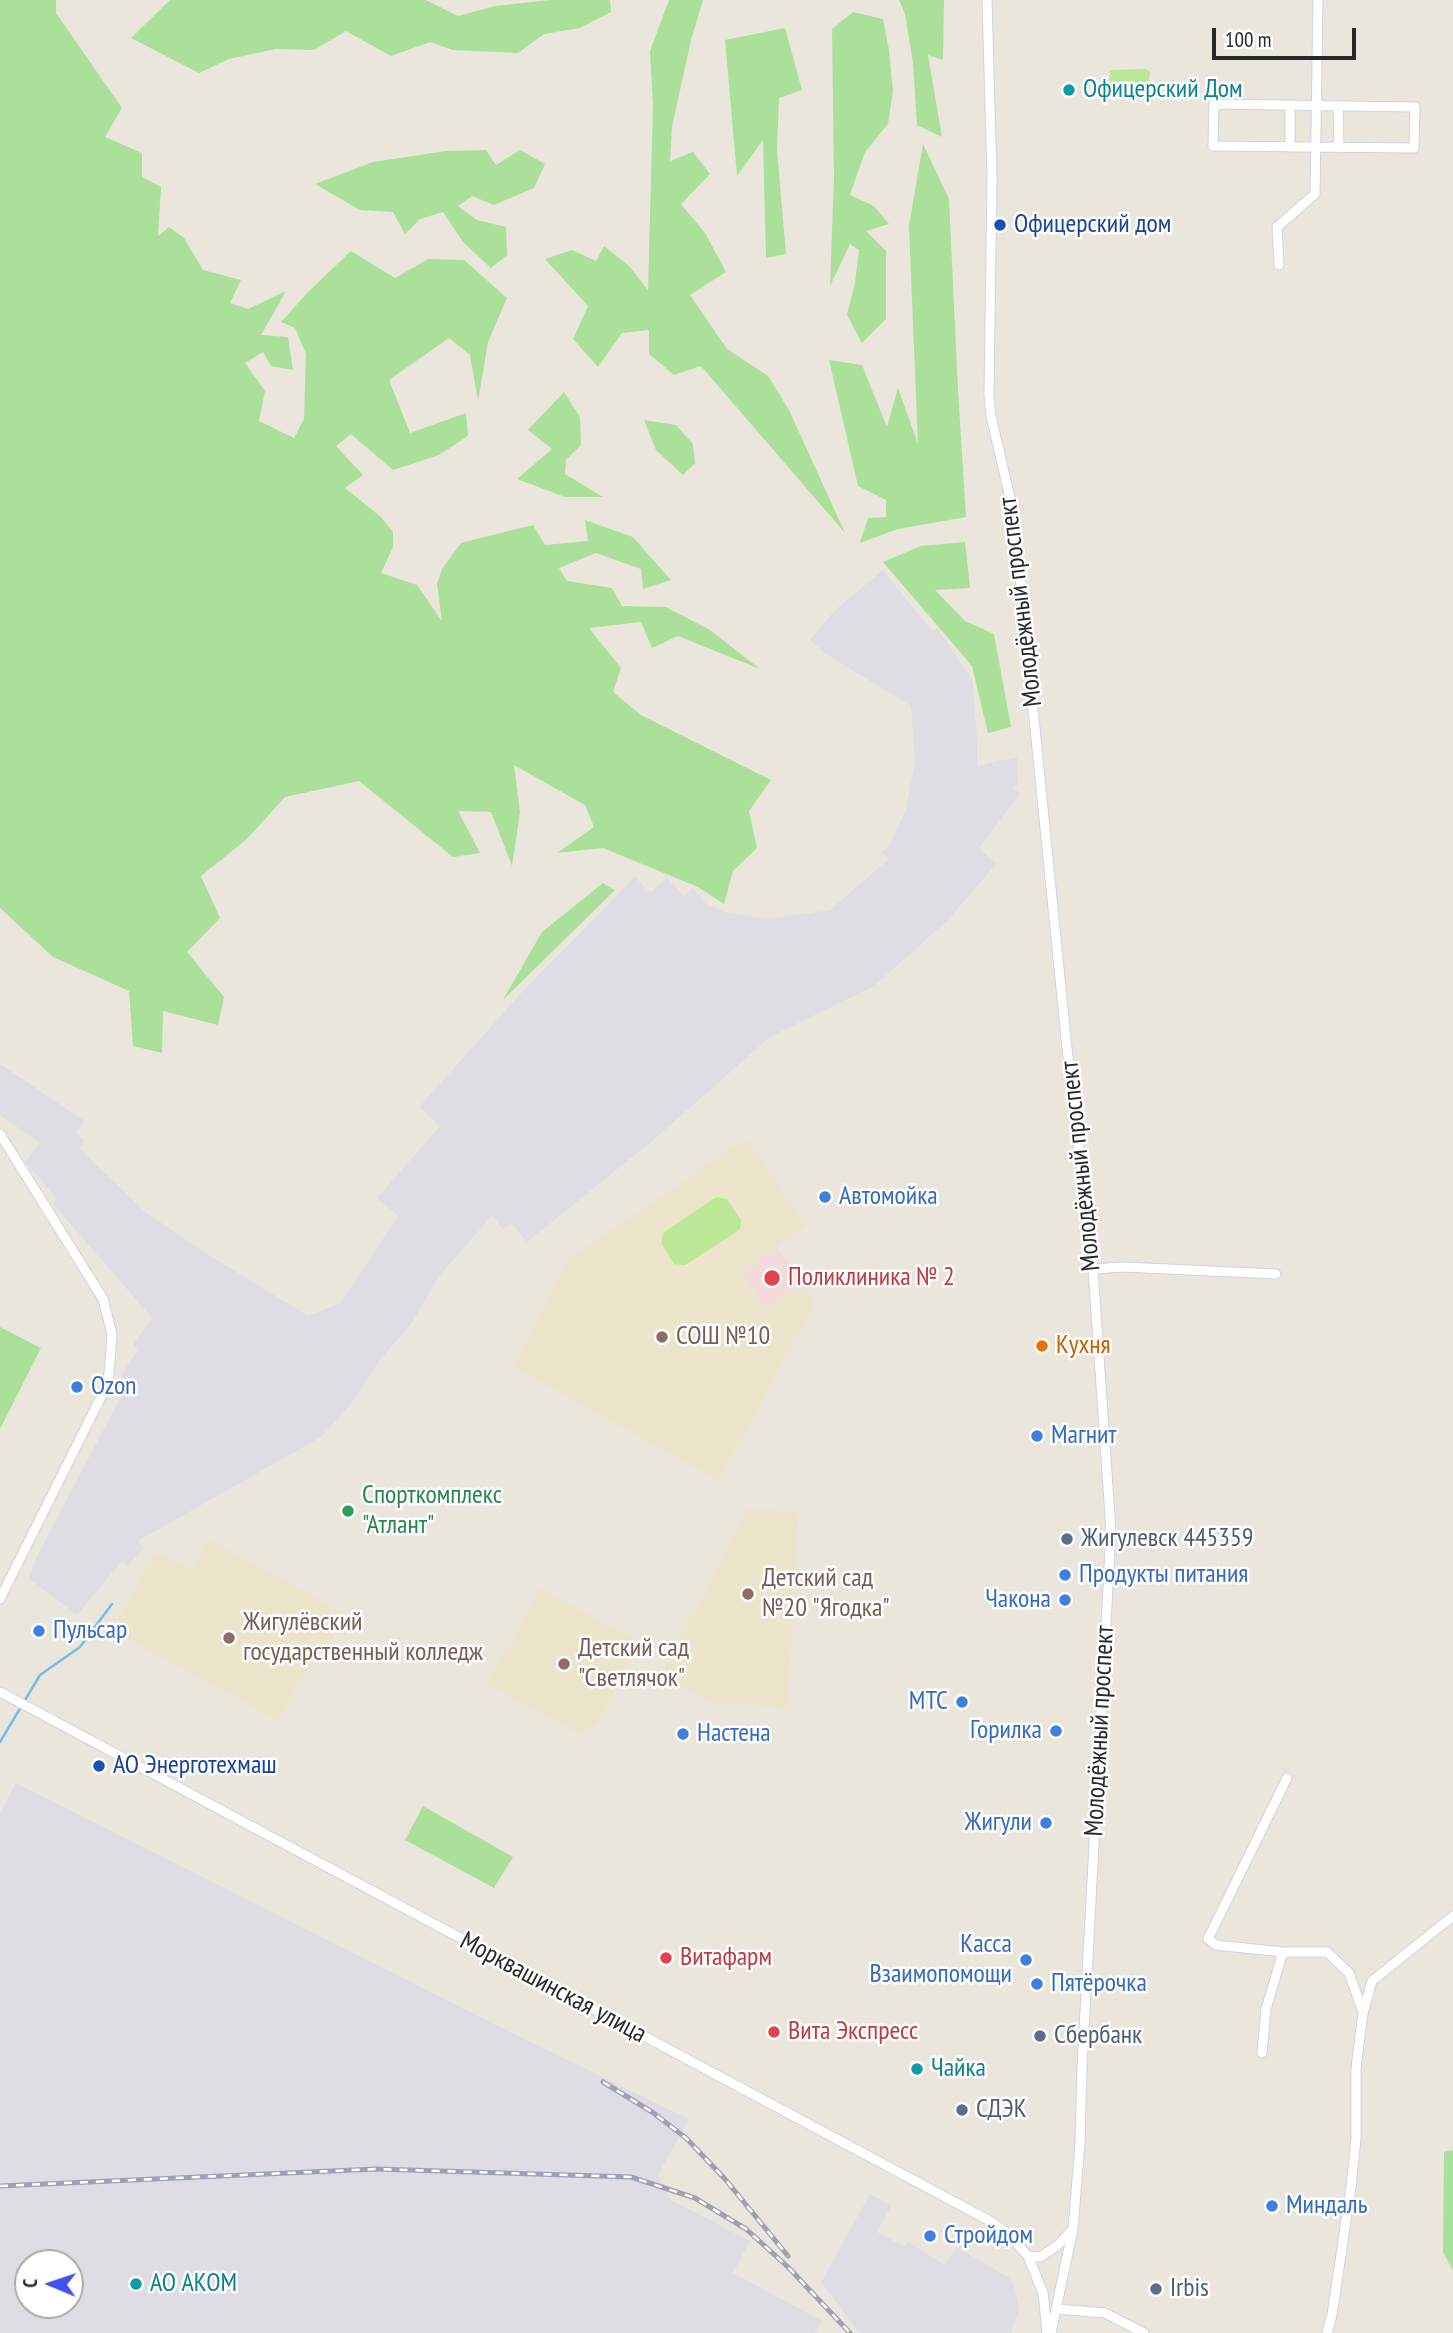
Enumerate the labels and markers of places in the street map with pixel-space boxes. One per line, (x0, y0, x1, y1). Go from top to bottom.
place label: Офицерский Дом (1083, 74, 1243, 106)
marker: Офицерский Дом (1061, 82, 1077, 98)
place label: Офицерский дом (1014, 209, 1171, 241)
marker: Офицерский дом (992, 217, 1008, 233)
place label: Автомойка (839, 1181, 938, 1213)
marker: Автомойка (817, 1189, 833, 1205)
place label: Поликлиника № 2 (788, 1262, 955, 1294)
marker: Поликлиника № 2 (762, 1268, 782, 1288)
place label: СОШ №10 (676, 1321, 770, 1353)
marker: СОШ №10 (654, 1329, 670, 1345)
place label: Кухня (1056, 1330, 1110, 1362)
marker: Кухня (1034, 1338, 1050, 1354)
place label: Ozon (91, 1371, 137, 1403)
marker: Ozon (69, 1379, 85, 1395)
place label: Магнит (1051, 1420, 1117, 1452)
marker: Магнит (1029, 1428, 1045, 1444)
place label: Спорткомплекс "Атлант" (362, 1480, 502, 1542)
marker: Спорткомплекс "Атлант" (340, 1503, 356, 1519)
place label: Жигулевск 445359 (1081, 1523, 1253, 1555)
marker: Жигулевск 445359 (1059, 1531, 1075, 1547)
place label: Продукты питания (1079, 1559, 1248, 1591)
place label: Детский сад №20 "Ягодка" (762, 1563, 890, 1624)
marker: Продукты питания (1057, 1567, 1073, 1583)
place label: Чакона (985, 1584, 1051, 1616)
marker: Детский сад №20 "Ягодка" (740, 1586, 756, 1602)
marker: Чакона (1057, 1592, 1073, 1608)
place label: Жигулёвский государственный колледж (243, 1607, 483, 1668)
place label: Пульсар (53, 1615, 127, 1647)
marker: Пульсар (31, 1623, 47, 1639)
marker: Жигулёвский государственный колледж (221, 1630, 237, 1646)
place label: Детский сад "Светлячок" (578, 1633, 689, 1694)
marker: Детский сад "Светлячок" (556, 1656, 572, 1672)
place label: МТС (909, 1686, 948, 1718)
marker: МТС (954, 1694, 970, 1710)
place label: Горилка (970, 1715, 1042, 1747)
place label: Настена (697, 1718, 771, 1750)
marker: Горилка (1048, 1723, 1064, 1739)
marker: Настена (675, 1726, 691, 1742)
place label: АО Энерготехмаш (113, 1750, 277, 1782)
marker: АО Энерготехмаш (91, 1758, 107, 1774)
place label: Жигули (964, 1807, 1032, 1839)
marker: Жигули (1038, 1815, 1054, 1831)
place label: Касса Взаимопомощи (870, 1929, 1012, 1990)
place label: Витафарм (680, 1942, 772, 1974)
marker: Витафарм (658, 1950, 674, 1966)
marker: Касса Взаимопомощи (1018, 1952, 1034, 1968)
place label: Пятёрочка (1051, 1968, 1147, 2000)
marker: Пятёрочка (1029, 1976, 1045, 1992)
place label: Вита Экспресс (788, 2016, 918, 2048)
place label: Сбербанк (1054, 2020, 1142, 2052)
marker: Вита Экспресс (766, 2024, 782, 2040)
marker: Сбербанк (1032, 2028, 1048, 2044)
place label: Чайка (931, 2053, 986, 2085)
marker: Чайка (909, 2061, 925, 2077)
place label: СДЭК (976, 2094, 1026, 2126)
marker: СДЭК (954, 2102, 970, 2118)
place label: Миндаль (1286, 2190, 1367, 2222)
marker: Миндаль (1264, 2198, 1280, 2214)
place label: Стройдом (944, 2220, 1033, 2252)
marker: Стройдом (922, 2228, 938, 2244)
place label: АО АКОМ (150, 2268, 237, 2300)
place label: Irbis (1170, 2273, 1209, 2305)
marker: АО АКОМ (128, 2276, 144, 2292)
marker: Irbis (1148, 2281, 1164, 2297)

